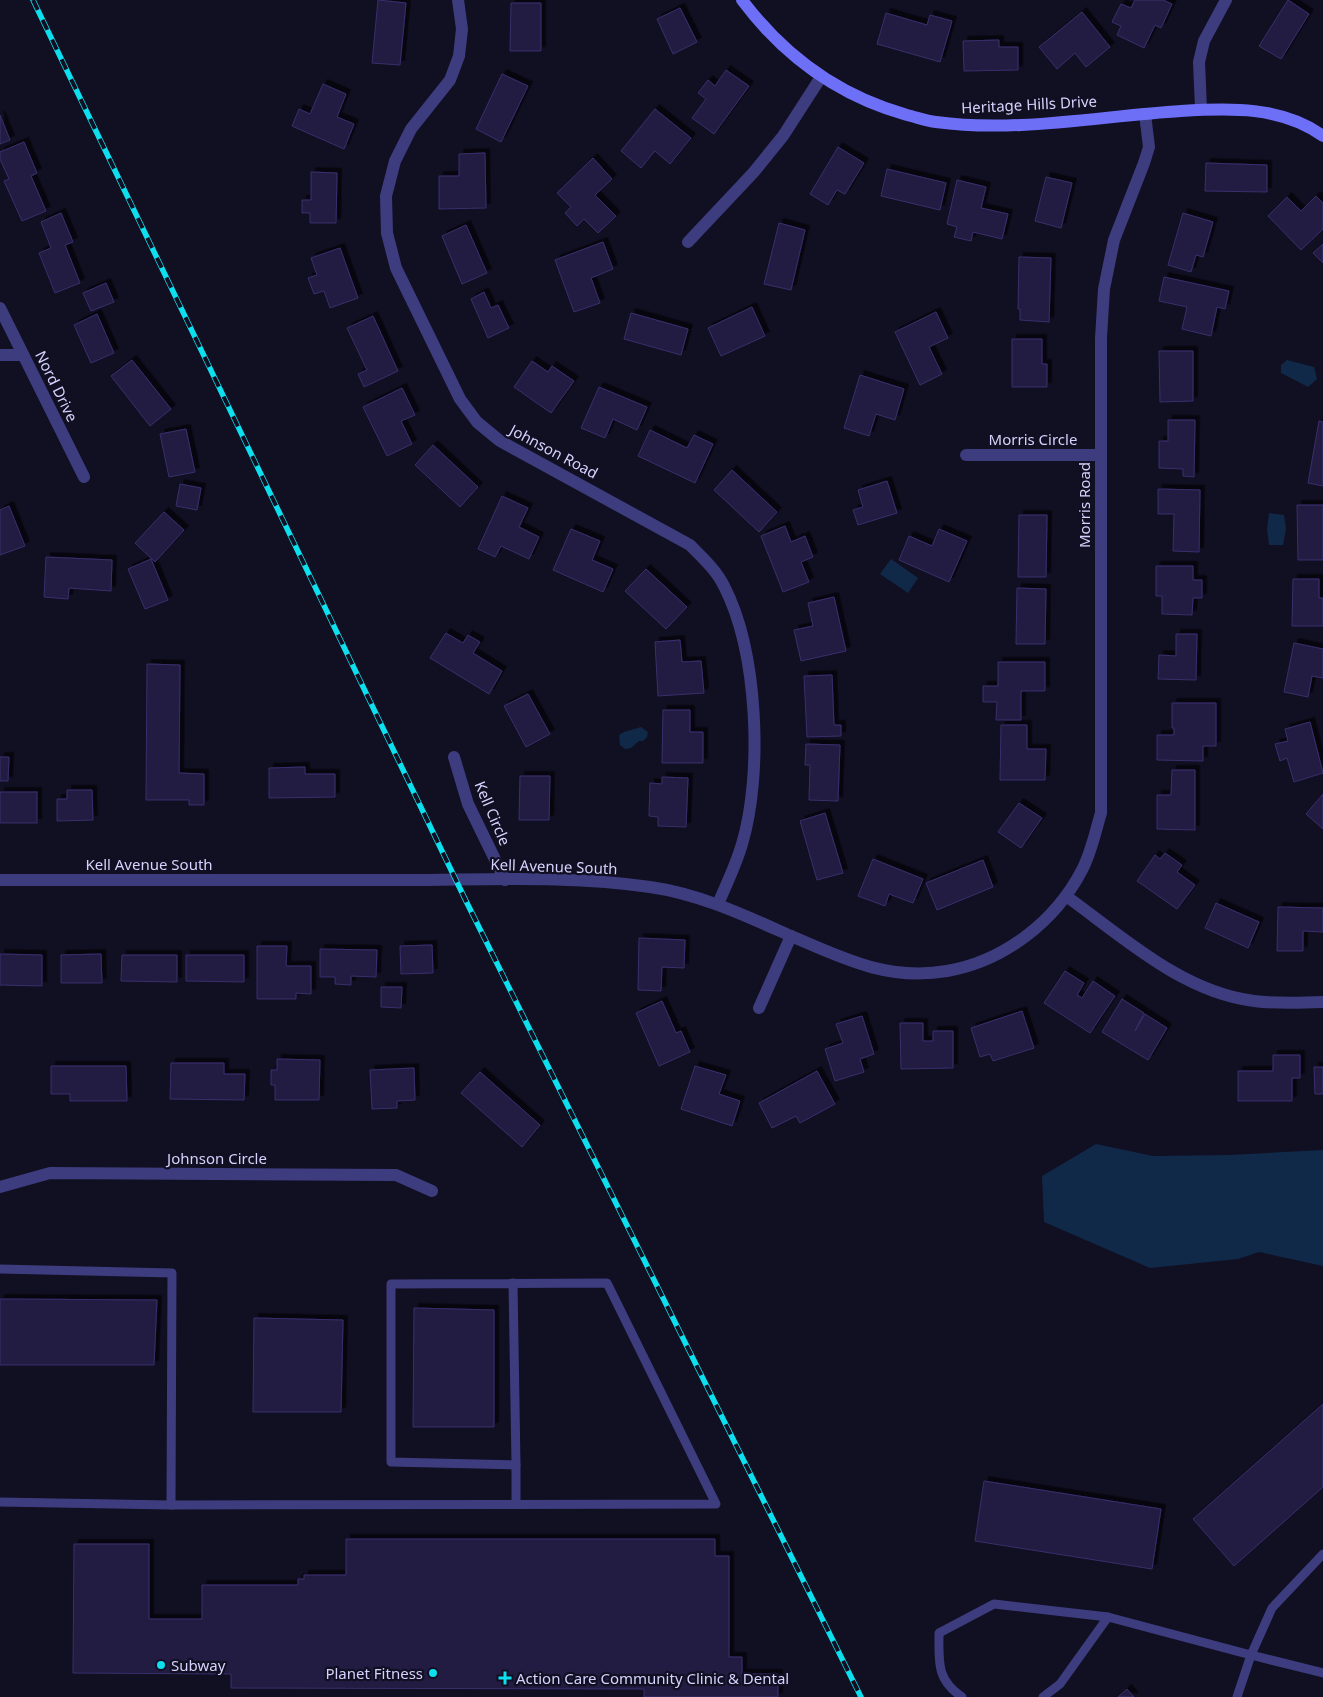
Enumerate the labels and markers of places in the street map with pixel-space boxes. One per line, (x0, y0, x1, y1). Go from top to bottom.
place label: Subway (171, 1655, 226, 1675)
marker: Subway (155, 1659, 167, 1671)
place label: Planet Fitness (325, 1663, 423, 1683)
marker: Planet Fitness (427, 1667, 439, 1679)
place label: Action Care Community Clinic & Dental (516, 1668, 789, 1688)
marker: Action Care Community Clinic & Dental (498, 1671, 512, 1685)

